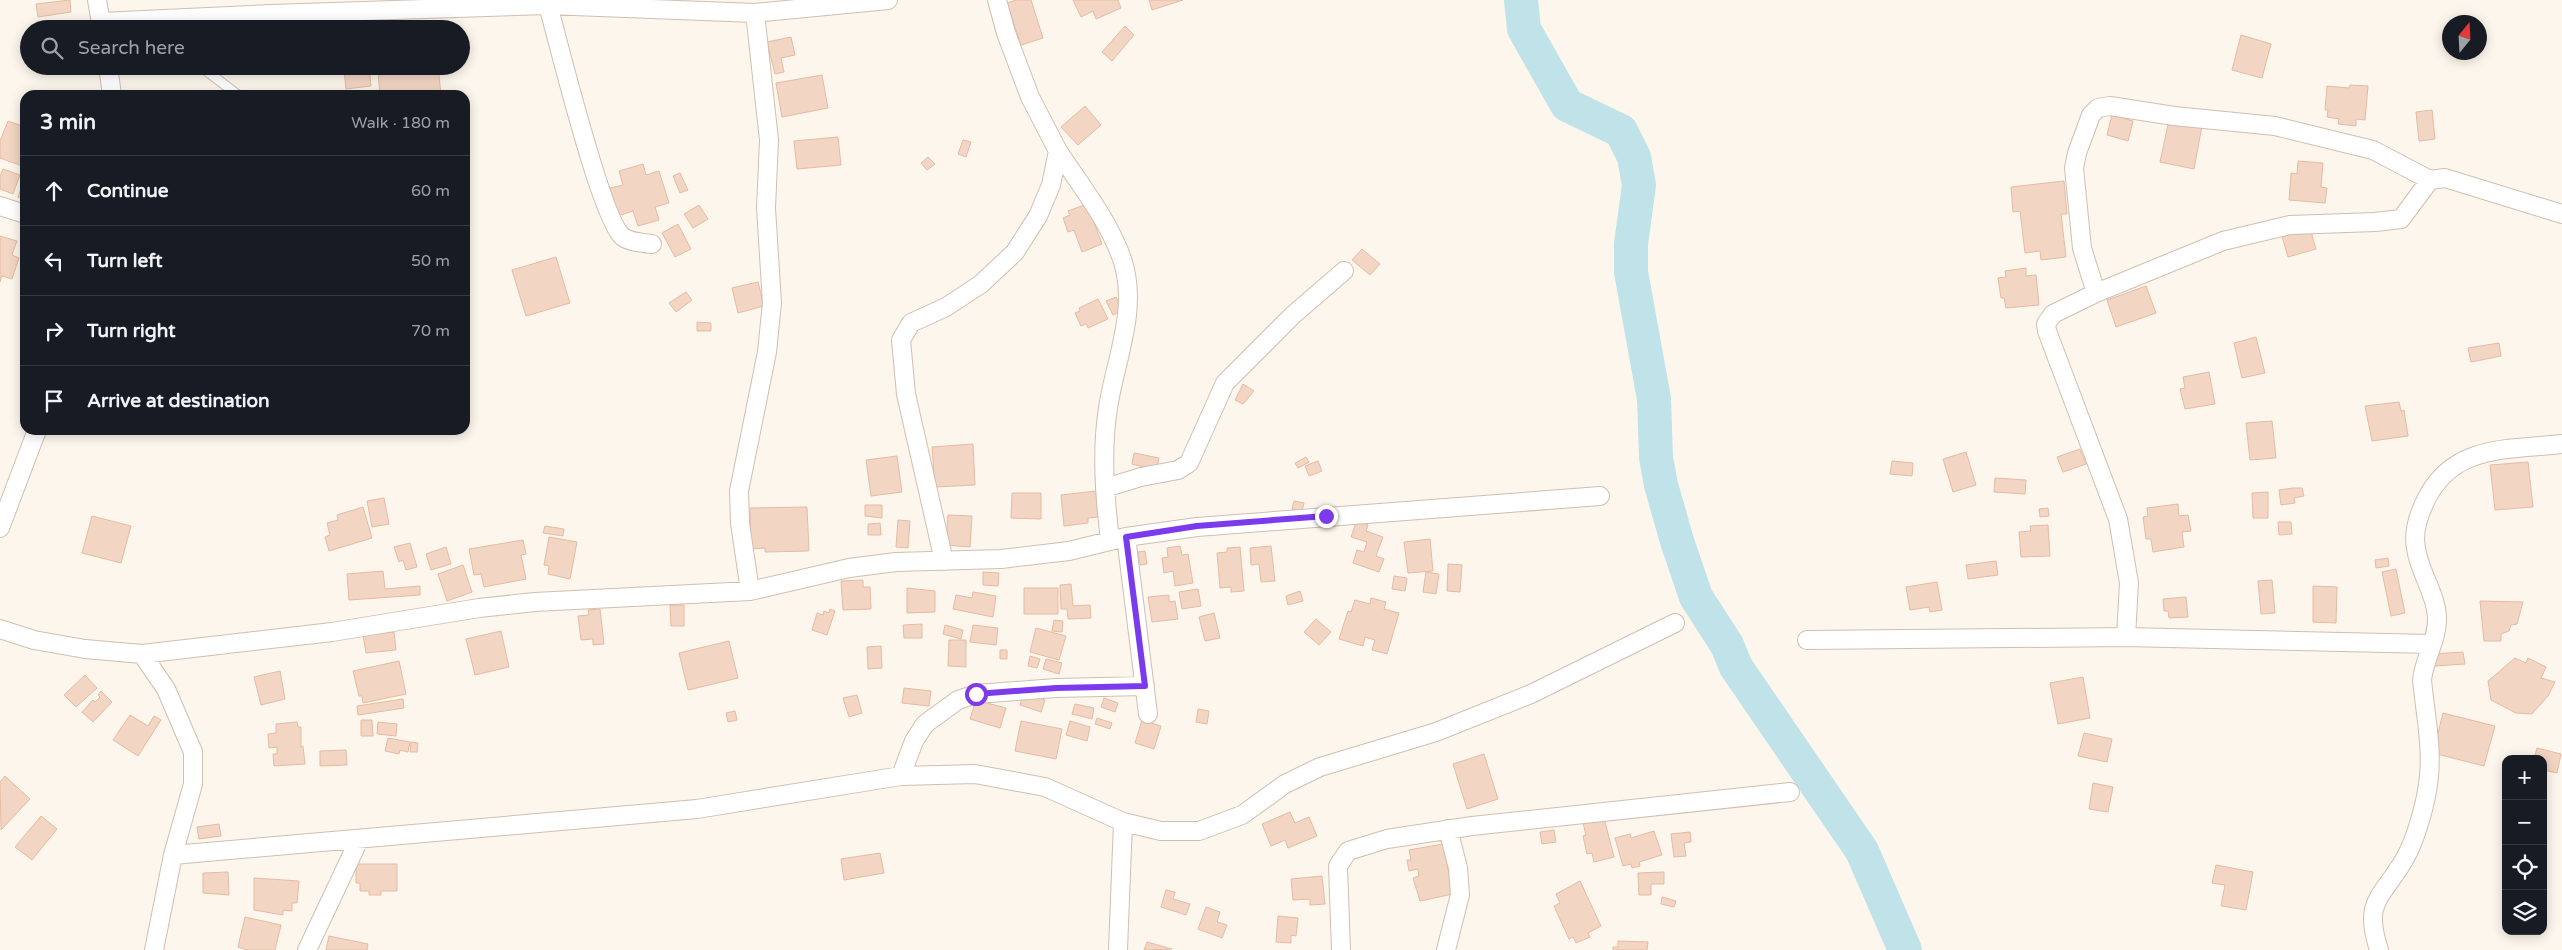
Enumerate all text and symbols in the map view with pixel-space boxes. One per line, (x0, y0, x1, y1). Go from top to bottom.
north arrow (2442, 15, 2487, 60)
search box (20, 20, 470, 75)
icon: search (38, 34, 66, 62)
text: Search here (78, 37, 185, 59)
text: 3 min (40, 110, 96, 135)
text: Walk · 180 m (351, 113, 450, 133)
icon: ahead (40, 177, 68, 205)
text: Continue (87, 180, 169, 202)
text: 60 m (411, 181, 450, 201)
icon: left (40, 247, 68, 275)
text: Turn left (87, 250, 163, 272)
text: 50 m (411, 251, 450, 271)
icon: right (40, 317, 68, 345)
text: Turn right (87, 320, 175, 342)
text: 70 m (411, 321, 450, 341)
icon: arrive (40, 387, 68, 415)
text: Arrive at destination (87, 390, 270, 412)
route end (1315, 505, 1338, 528)
route start (965, 683, 988, 706)
map controls (2502, 755, 2547, 935)
button: + (2502, 755, 2547, 800)
button: − (2502, 800, 2547, 845)
button: locate (2502, 845, 2547, 890)
button: layers (2502, 890, 2547, 935)

